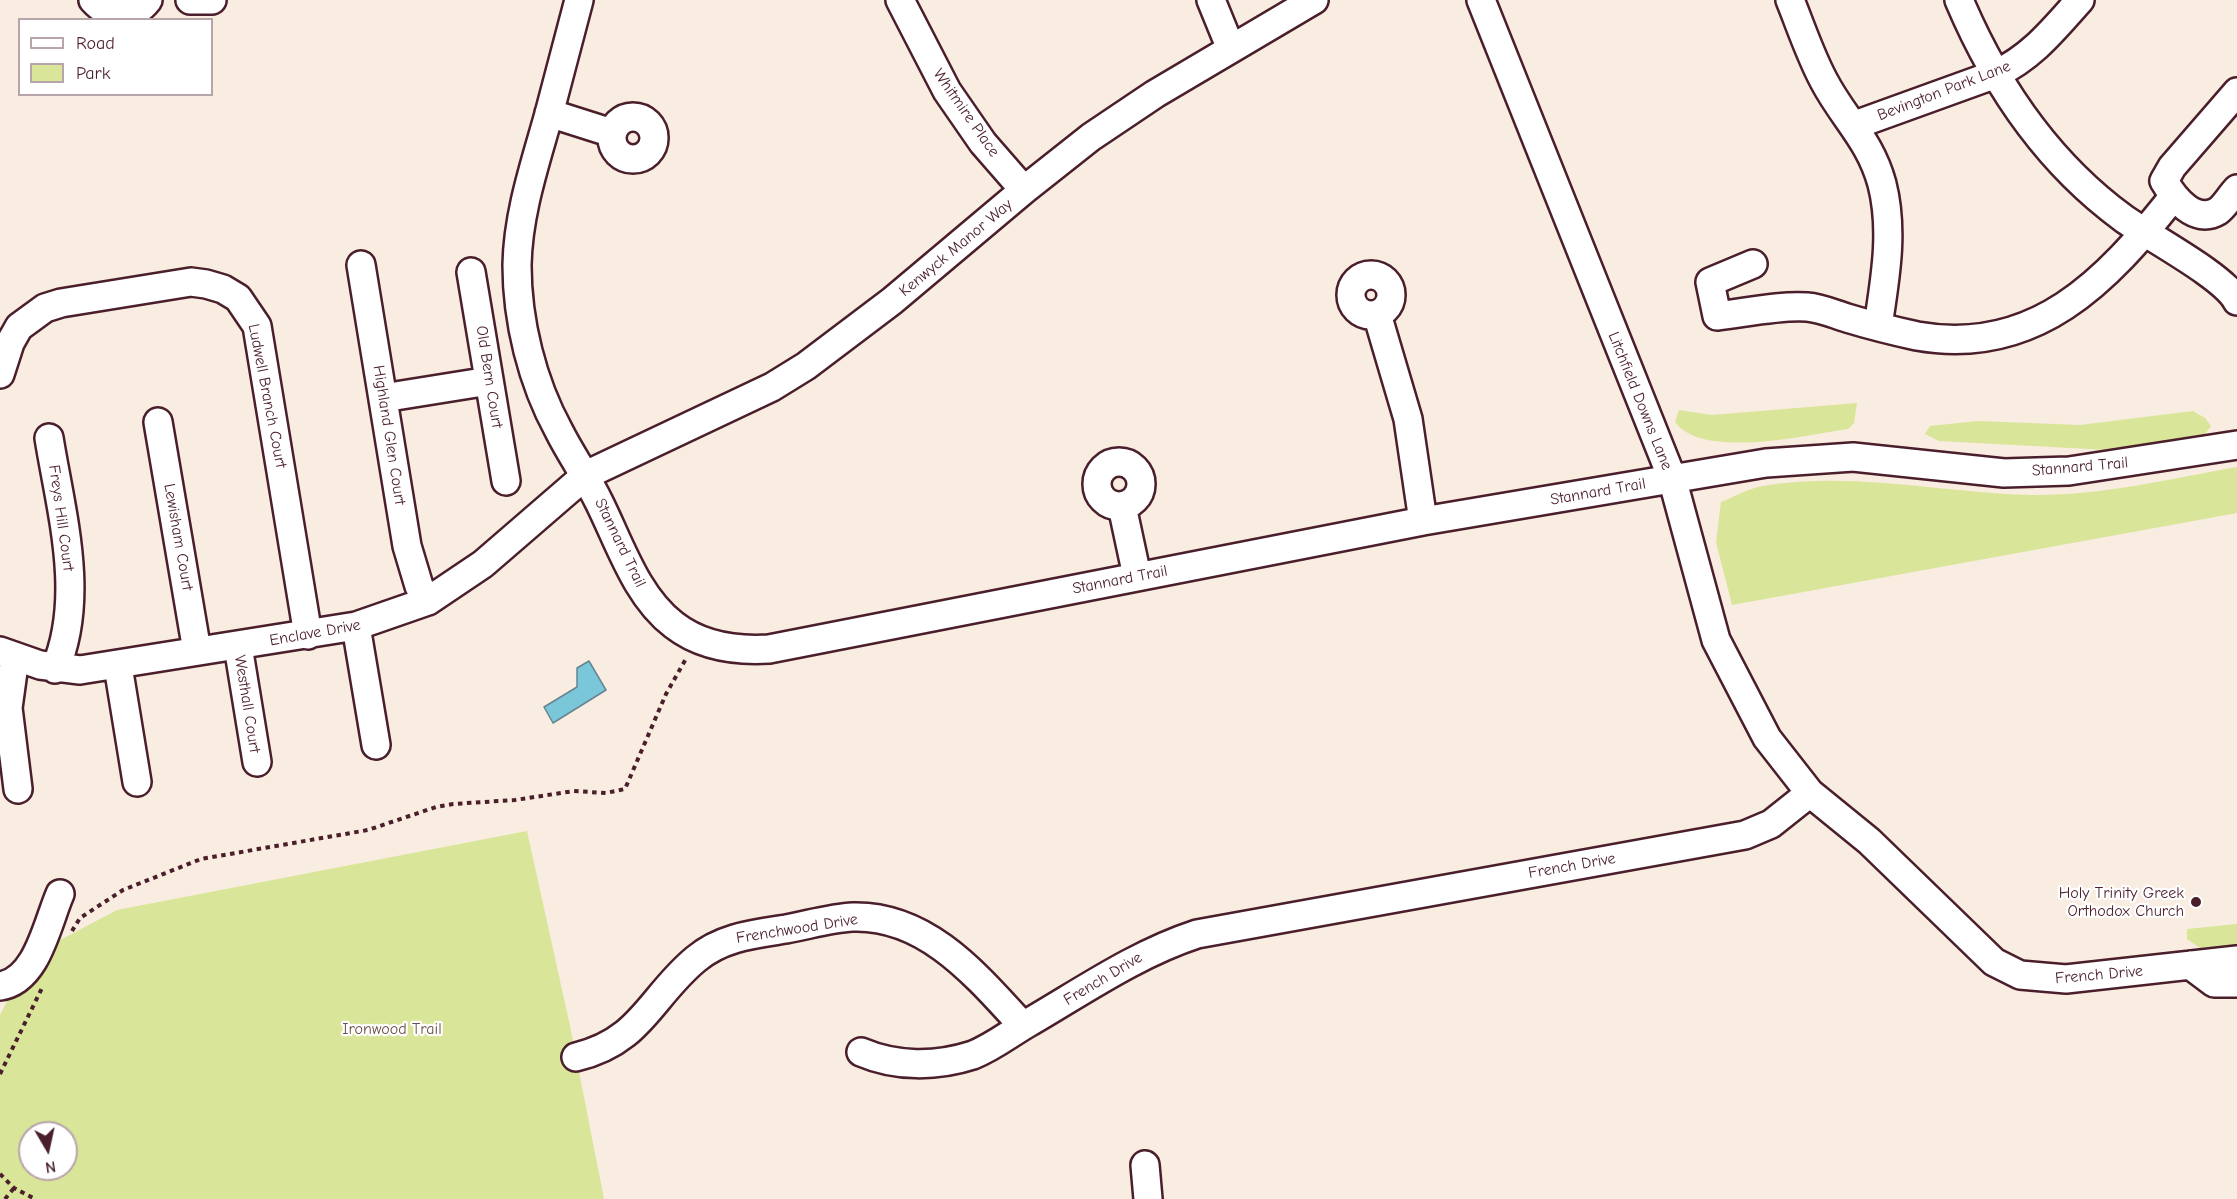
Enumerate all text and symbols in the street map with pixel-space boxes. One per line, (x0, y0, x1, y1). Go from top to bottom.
legend (18, 18, 213, 96)
text: Road (76, 33, 115, 54)
street label: Bevington Park Lane (1875, 57, 2013, 125)
text: Park (76, 63, 110, 84)
street label: Whitmire Place (928, 65, 1004, 161)
street label: Kenwyck Manor Way (895, 195, 1017, 301)
street label: Ludwell Branch Court (244, 322, 290, 470)
street label: Old Bern Court (471, 324, 507, 430)
street label: Litchfield Downs Lane (1604, 329, 1676, 473)
street label: Highland Glen Court (368, 364, 410, 506)
street label: Stannard Trail (2031, 453, 2129, 481)
street label: Freys Hill Court (44, 463, 78, 573)
street label: Stannard Trail (1549, 474, 1647, 510)
street label: Lewisham Court (159, 482, 197, 592)
street label: Stannard Trail (590, 495, 650, 591)
street label: Stannard Trail (1071, 561, 1169, 599)
street label: Enclave Drive (268, 616, 362, 650)
street label: Westhall Court (230, 654, 264, 754)
street label: French Drive (1527, 849, 1617, 883)
place label: Holy Trinity Greek Orthodox Church (2059, 883, 2184, 921)
marker: Holy Trinity Greek Orthodox Church (2189, 895, 2203, 909)
street label: Frenchwood Drive (735, 910, 859, 948)
street label: French Drive (1060, 948, 1146, 1010)
street label: French Drive (2054, 962, 2144, 988)
park label: Ironwood Trail (342, 1019, 442, 1039)
north arrow (18, 1121, 78, 1181)
text: N (44, 1157, 57, 1177)

